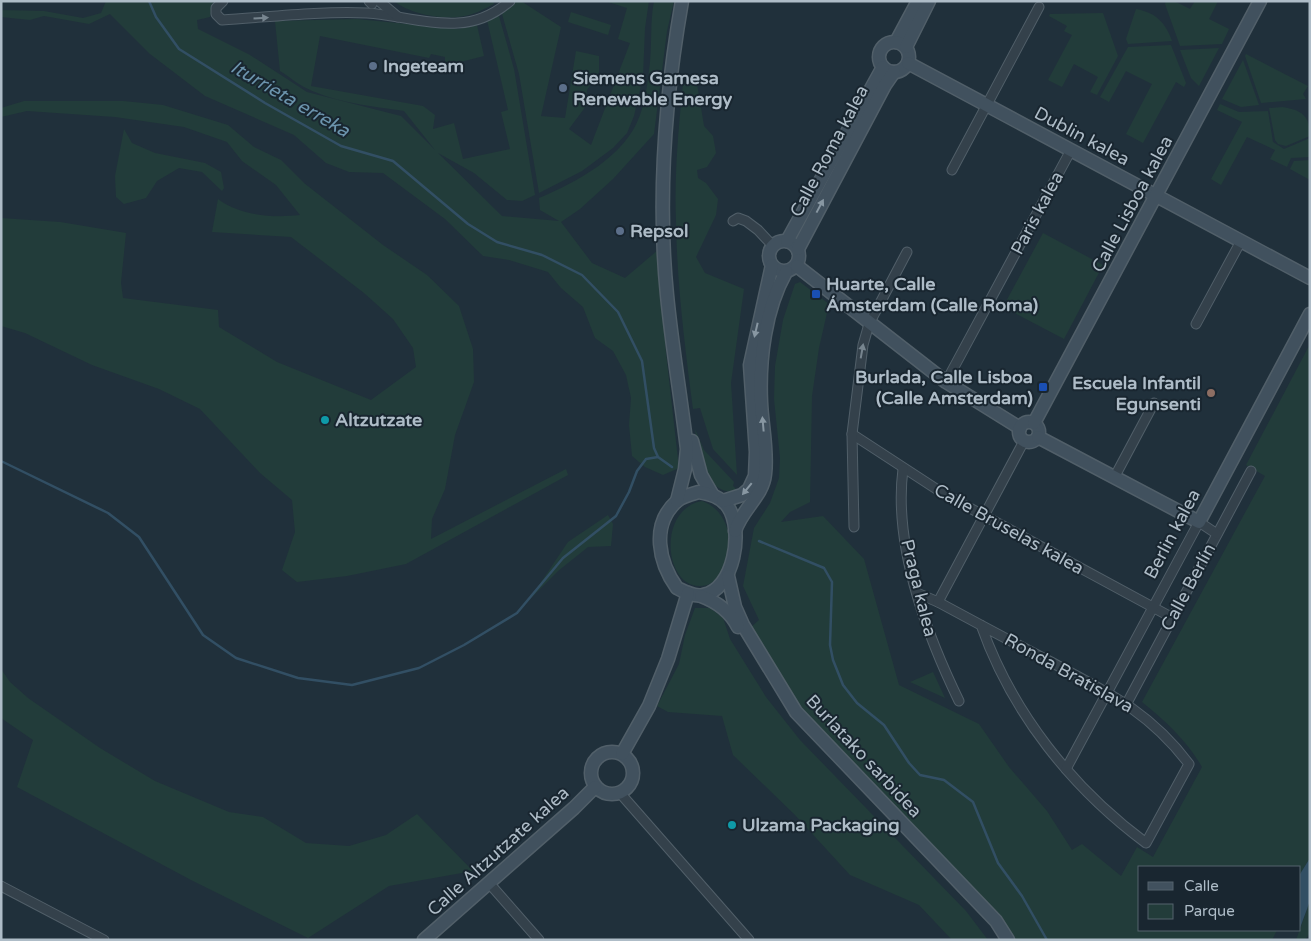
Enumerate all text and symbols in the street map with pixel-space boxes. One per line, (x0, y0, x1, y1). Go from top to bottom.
one-way arrow (254, 13, 270, 21)
place label: Ingeteam (383, 55, 464, 77)
water label: Iturrieta erreka (227, 56, 354, 143)
marker: Ingeteam (367, 60, 379, 72)
place label: Siemens Gamesa Renewable Energy (573, 67, 733, 110)
street label: Calle Roma kalea (785, 81, 873, 221)
marker: Siemens Gamesa Renewable Energy (557, 82, 569, 94)
street label: Dublin kalea (1031, 102, 1133, 170)
street label: Calle Lisboa kalea (1087, 132, 1177, 276)
street label: Paris kalea (1006, 168, 1068, 258)
one-way arrow (816, 198, 824, 213)
place label: Repsol (630, 220, 688, 242)
marker: Repsol (614, 225, 626, 237)
place label: Huarte, Calle Ámsterdam (Calle Roma) (826, 273, 1038, 316)
marker: Huarte, Calle Ámsterdam (Calle Roma) (810, 288, 822, 300)
one-way arrow (752, 322, 760, 337)
one-way arrow (859, 342, 867, 358)
place label: Burlada, Calle Lisboa (Calle Amsterdam) (855, 366, 1033, 409)
place label: Escuela Infantil Egunsenti (1072, 372, 1201, 415)
marker: Burlada, Calle Lisboa (Calle Amsterdam) (1037, 381, 1049, 393)
marker: Escuela Infantil Egunsenti (1205, 387, 1217, 399)
place label: Altzutzate (335, 409, 422, 431)
marker: Altzutzate (319, 414, 331, 426)
one-way arrow (759, 415, 767, 431)
street label: Calle Bruselas kalea (930, 479, 1088, 579)
one-way arrow (742, 482, 752, 495)
street label: Berlin kalea (1139, 485, 1205, 583)
street label: Praga kalea (896, 537, 942, 639)
street label: Calle Berlín (1156, 540, 1220, 634)
street label: Ronda Bratislava (1001, 628, 1137, 718)
street label: Burlatako sarbidea (801, 690, 927, 822)
street label: Calle Altzutzate kalea (423, 782, 573, 920)
place label: Ulzama Packaging (742, 814, 900, 836)
marker: Ulzama Packaging (726, 819, 738, 831)
legend (1138, 866, 1301, 931)
text: Calle (1184, 877, 1219, 895)
text: Parque (1184, 902, 1235, 920)

